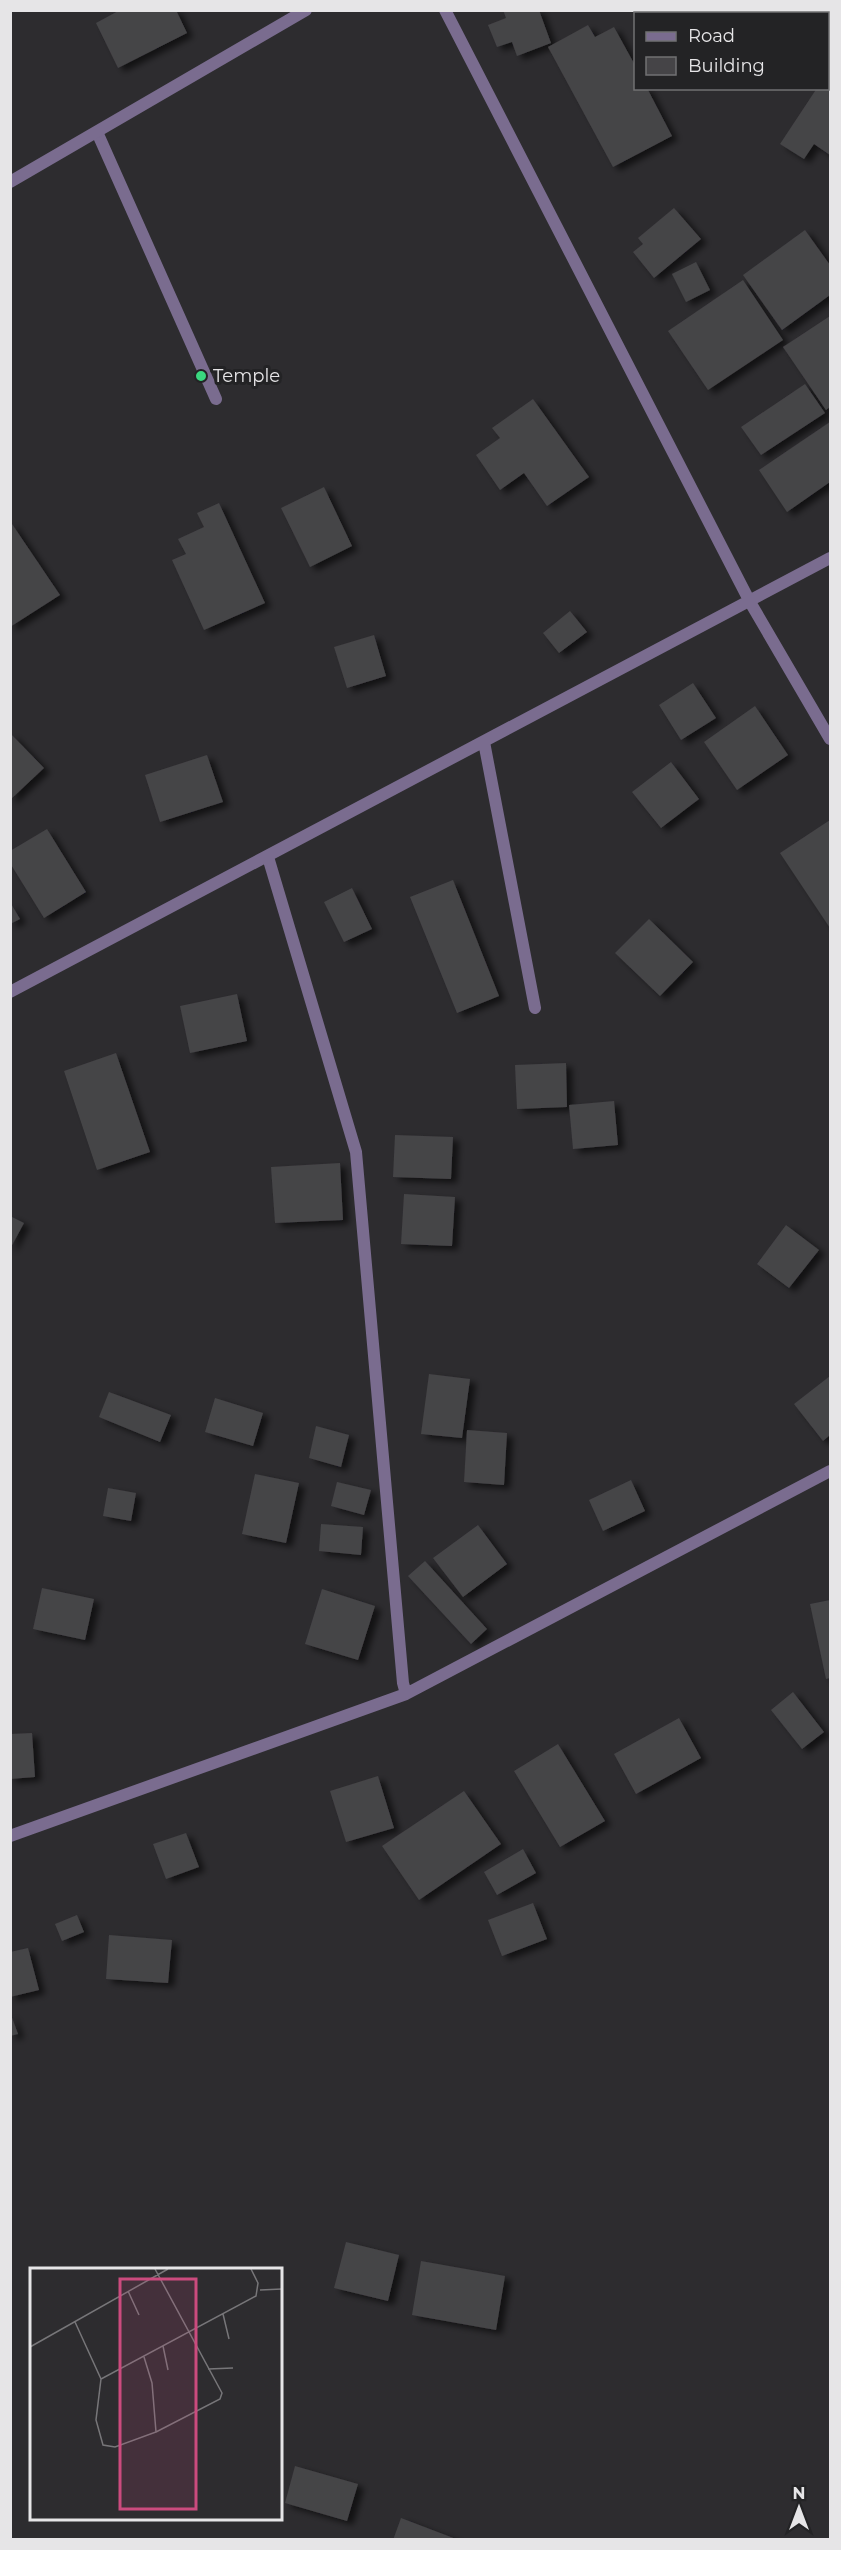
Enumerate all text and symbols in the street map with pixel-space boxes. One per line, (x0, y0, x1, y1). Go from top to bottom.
legend (634, 12, 829, 90)
text: Road (688, 25, 735, 47)
text: Building (688, 55, 765, 77)
place label: Temple (213, 365, 280, 387)
marker: Temple (194, 369, 208, 383)
inset map (30, 2268, 282, 2520)
north arrow (769, 2478, 829, 2538)
text: N (793, 2484, 805, 2503)

